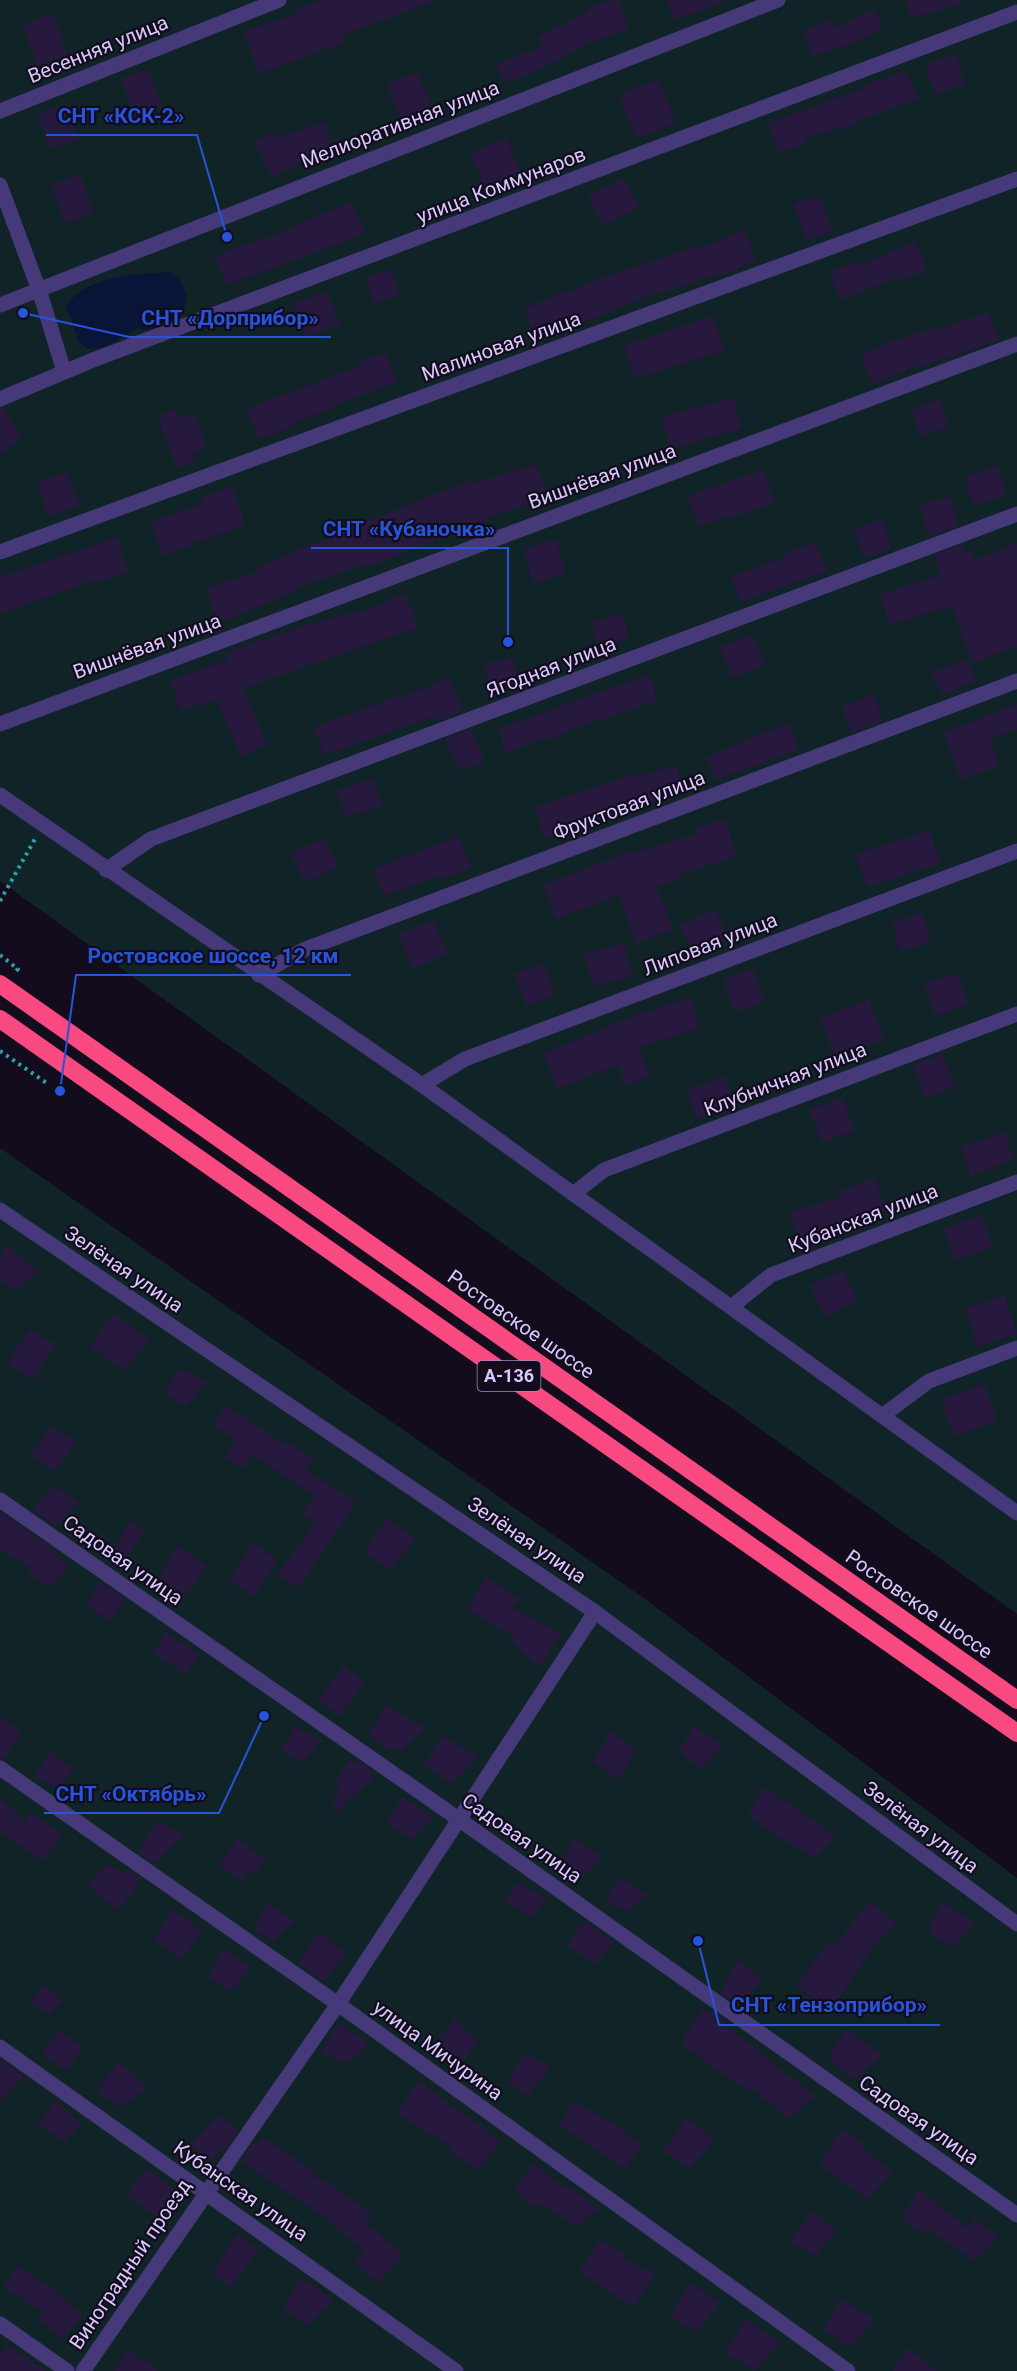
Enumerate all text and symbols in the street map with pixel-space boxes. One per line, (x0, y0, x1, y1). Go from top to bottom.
street label: Весенняя улица (24, 10, 172, 88)
street label: Мелиоративная улица (297, 75, 503, 173)
callout: СНТ «КСК-2» (46, 96, 197, 135)
text: СНТ «КСК-2» (58, 104, 184, 128)
street label: улица Коммунаров (413, 142, 589, 228)
callout: СНТ «Дорприбор» (129, 298, 331, 337)
text: СНТ «Дорприбор» (141, 306, 319, 330)
street label: Малиновая улица (418, 306, 584, 386)
street label: Вишнёвая улица (525, 438, 679, 514)
callout: СНТ «Кубаночка» (311, 509, 508, 548)
text: СНТ «Кубаночка» (323, 517, 495, 541)
street label: Вишнёвая улица (70, 608, 224, 684)
street label: Ягодная улица (483, 631, 619, 703)
street label: Фруктовая улица (550, 765, 708, 845)
street label: Липовая улица (640, 907, 780, 981)
callout: Ростовское шоссе, 12 км (76, 936, 351, 975)
text: Ростовское шоссе, 12 км (88, 944, 338, 968)
street label: Клубничная улица (700, 1037, 870, 1121)
street label: Кубанская улица (785, 1178, 941, 1258)
street label: Зелёная улица (60, 1220, 188, 1318)
street label: Ростовское шоссе (443, 1264, 599, 1384)
road number: А-136 (478, 1361, 540, 1391)
street label: Зелёная улица (463, 1491, 591, 1589)
street label: Садовая улица (59, 1510, 187, 1610)
street label: Ростовское шоссе (841, 1544, 997, 1664)
callout: СНТ «Октябрь» (44, 1774, 219, 1813)
street label: Зелёная улица (859, 1776, 983, 1878)
text: СНТ «Октябрь» (56, 1782, 206, 1806)
street label: Садовая улица (458, 1788, 586, 1888)
callout: СНТ «Тензоприбор» (719, 1986, 940, 2025)
text: СНТ «Тензоприбор» (731, 1993, 927, 2017)
street label: улица Мичурина (368, 1995, 508, 2105)
street label: Садовая улица (855, 2070, 983, 2170)
street label: Кубанская улица (169, 2136, 313, 2246)
street label: Виноградный проезд (64, 2174, 196, 2354)

